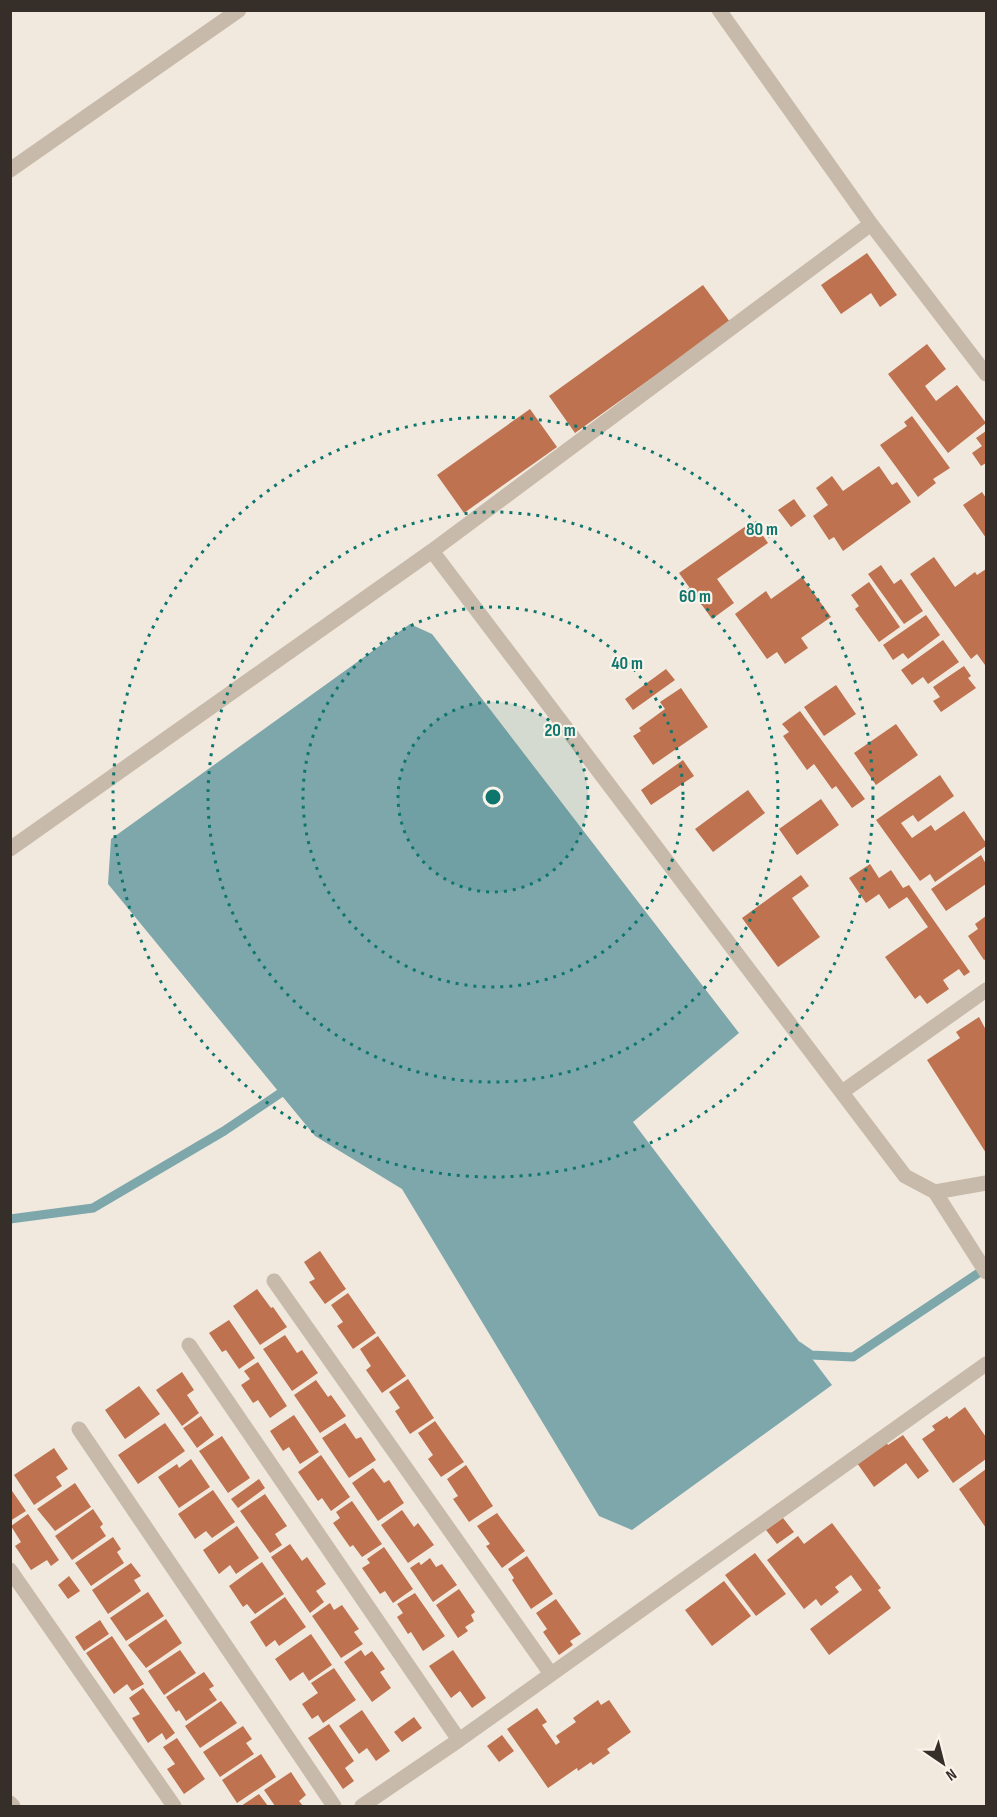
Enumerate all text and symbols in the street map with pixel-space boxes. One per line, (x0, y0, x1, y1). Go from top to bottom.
text: 80 m (746, 519, 778, 540)
text: 60 m (679, 586, 711, 607)
text: 40 m (611, 653, 643, 674)
text: 20 m (544, 720, 576, 741)
centre of rings (483, 787, 503, 807)
north arrow (913, 1733, 973, 1793)
text: N (942, 1764, 960, 1784)

